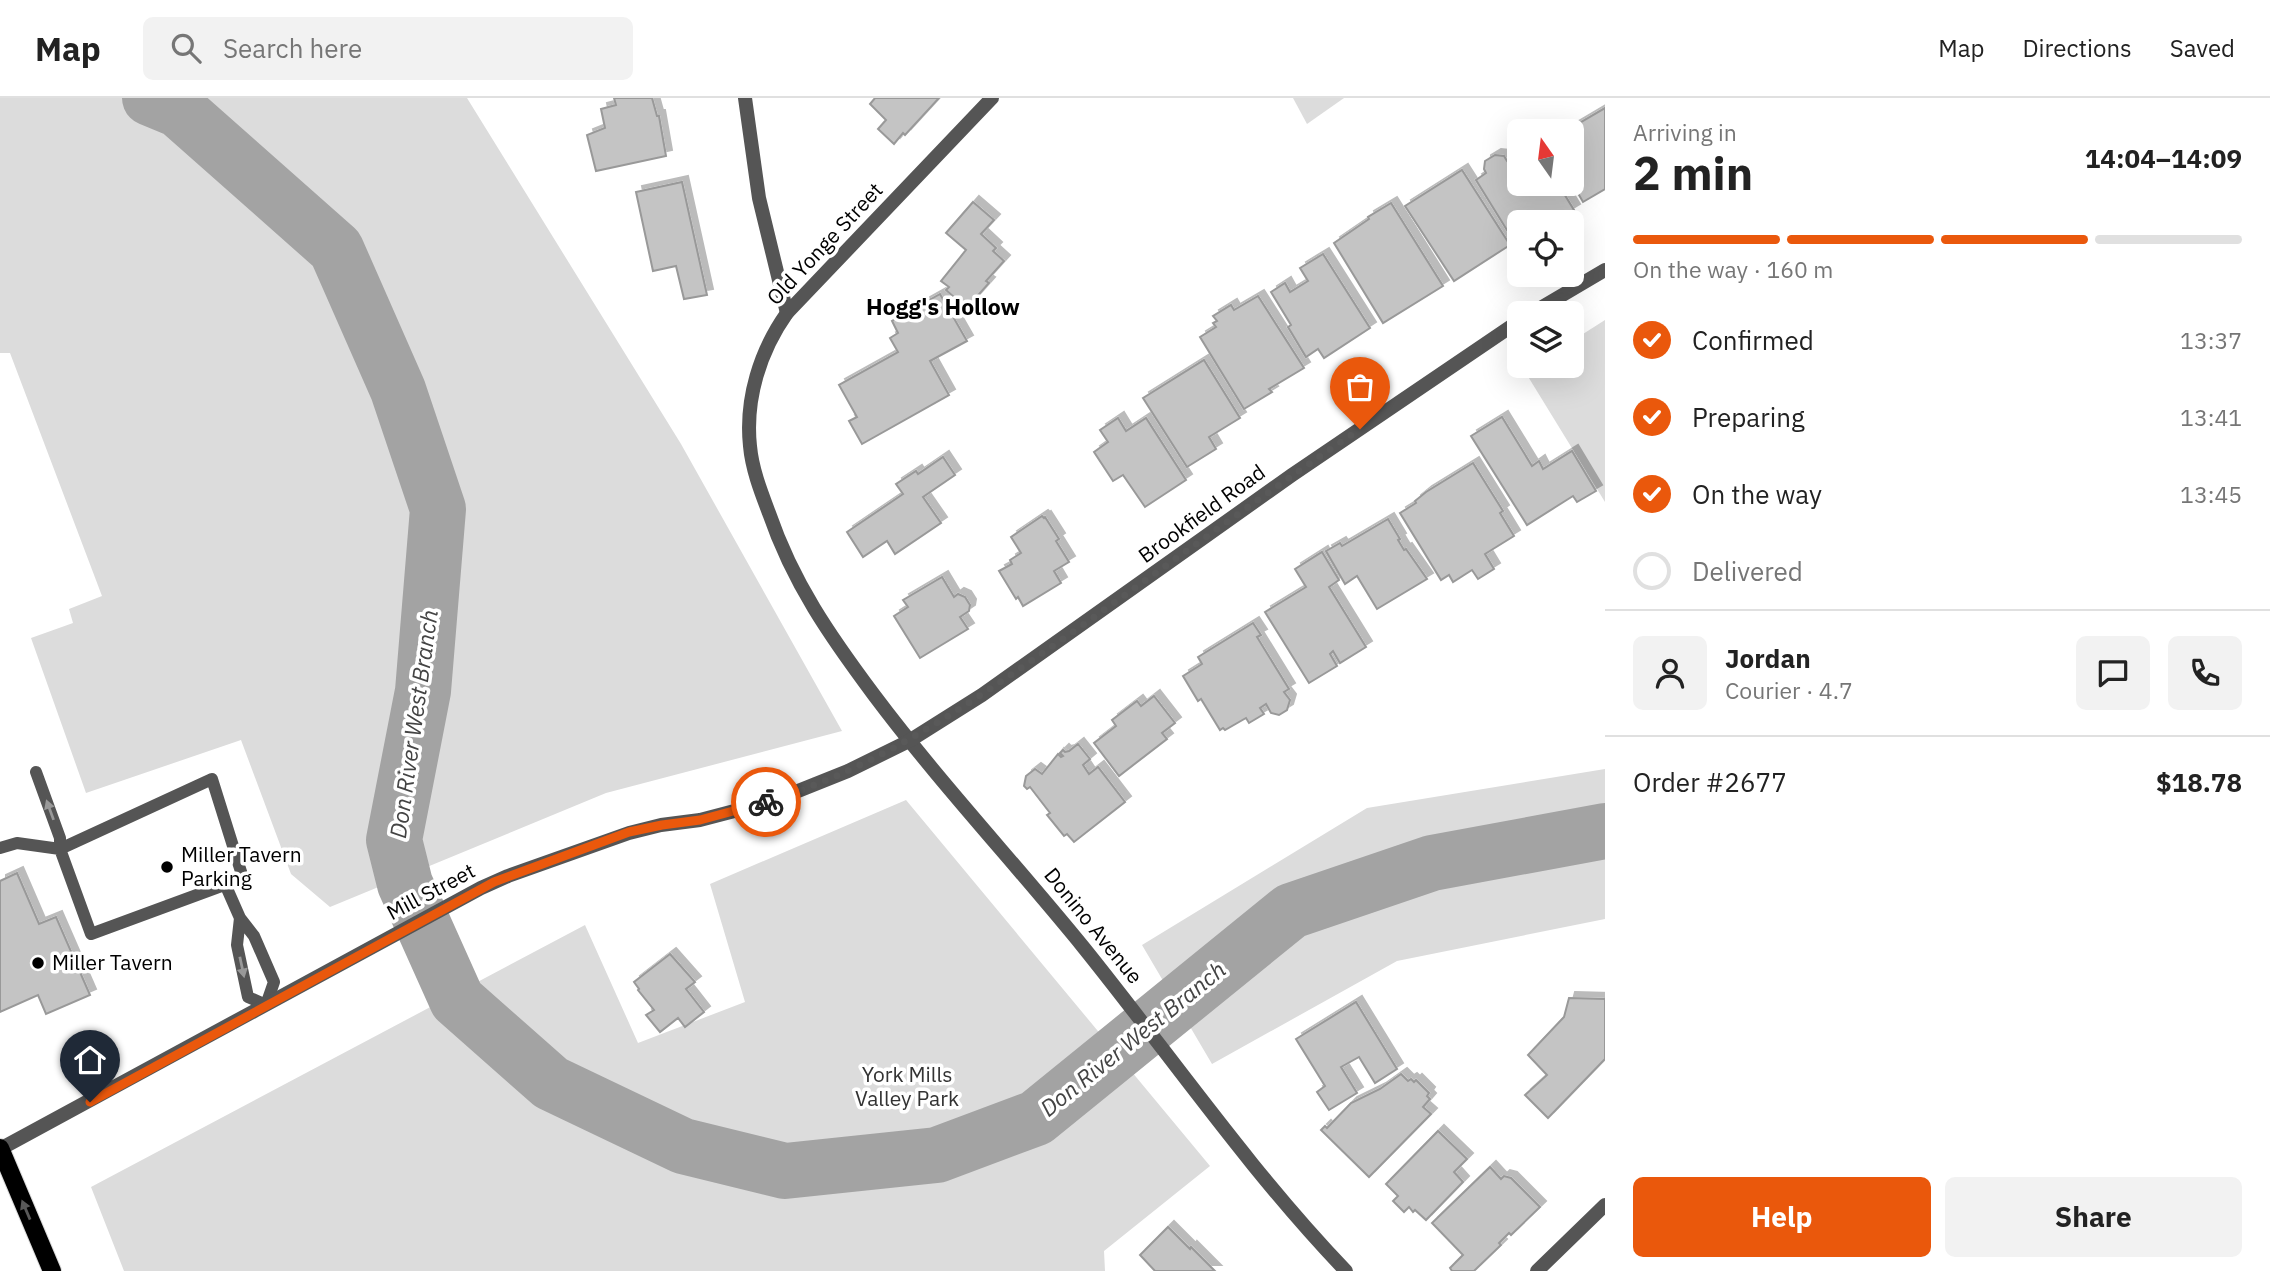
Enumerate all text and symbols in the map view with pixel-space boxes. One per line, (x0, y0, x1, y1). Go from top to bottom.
search box (143, 17, 633, 80)
text: Map (35, 27, 101, 70)
icon: search (167, 29, 205, 67)
text: Search here (223, 31, 362, 65)
text: Map (1938, 32, 1984, 64)
text: Directions (2022, 32, 2132, 64)
text: Saved (2170, 32, 2235, 64)
text: Arriving in (1633, 117, 1737, 147)
north arrow (1507, 119, 1584, 196)
map controls (1507, 119, 1584, 378)
text: 14:04–14:09 (2085, 141, 2242, 175)
text: 2 min (1633, 143, 1753, 203)
street label: Old Yonge Street (760, 176, 888, 311)
button: locate (1507, 210, 1584, 287)
text: On the way · 160 m (1633, 254, 1833, 284)
district label: Hogg's Hollow (866, 291, 1020, 321)
button: layers (1507, 301, 1584, 378)
icon: check (1633, 321, 1671, 359)
text: Confirmed (1692, 323, 1814, 357)
text: 13:37 (2180, 325, 2242, 355)
pin (1330, 357, 1390, 429)
icon: bag (1341, 368, 1379, 406)
icon: check (1633, 398, 1671, 436)
text: Preparing (1692, 400, 1805, 434)
text: 13:41 (2180, 402, 2242, 432)
street label: Brookfield Road (1132, 458, 1271, 569)
icon: check (1633, 475, 1671, 513)
text: On the way (1692, 477, 1822, 511)
text: 13:45 (2180, 479, 2242, 509)
text: Delivered (1692, 554, 1803, 588)
water label: Don River West Branch (382, 608, 444, 840)
button: person (1633, 636, 1707, 710)
button: chat (2076, 636, 2150, 710)
button: phone (2168, 636, 2242, 710)
text: Jordan (1725, 641, 1811, 675)
text: Courier · 4.7 (1725, 675, 1853, 705)
text: Order #2677 (1633, 765, 1787, 799)
text: $18.78 (2156, 765, 2242, 799)
courier (731, 767, 801, 837)
icon: bike (747, 783, 785, 821)
one-way arrow (44, 799, 55, 820)
place label: Miller Tavern Parking (181, 840, 302, 892)
street label: Mill Street (381, 856, 480, 926)
marker: Miller Tavern Parking (159, 859, 175, 875)
street label: Donino Avenue (1038, 861, 1149, 989)
place label: Miller Tavern (52, 948, 173, 976)
water label: Don River West Branch (1033, 954, 1231, 1122)
marker: Miller Tavern (30, 955, 46, 971)
one-way arrow (236, 956, 247, 978)
pin (60, 1030, 120, 1102)
icon: home (71, 1041, 109, 1079)
park label: York Mills Valley Park (855, 1060, 959, 1112)
button: Help (1633, 1177, 1931, 1257)
button: Share (1945, 1177, 2242, 1257)
one-way arrow (20, 1199, 31, 1220)

